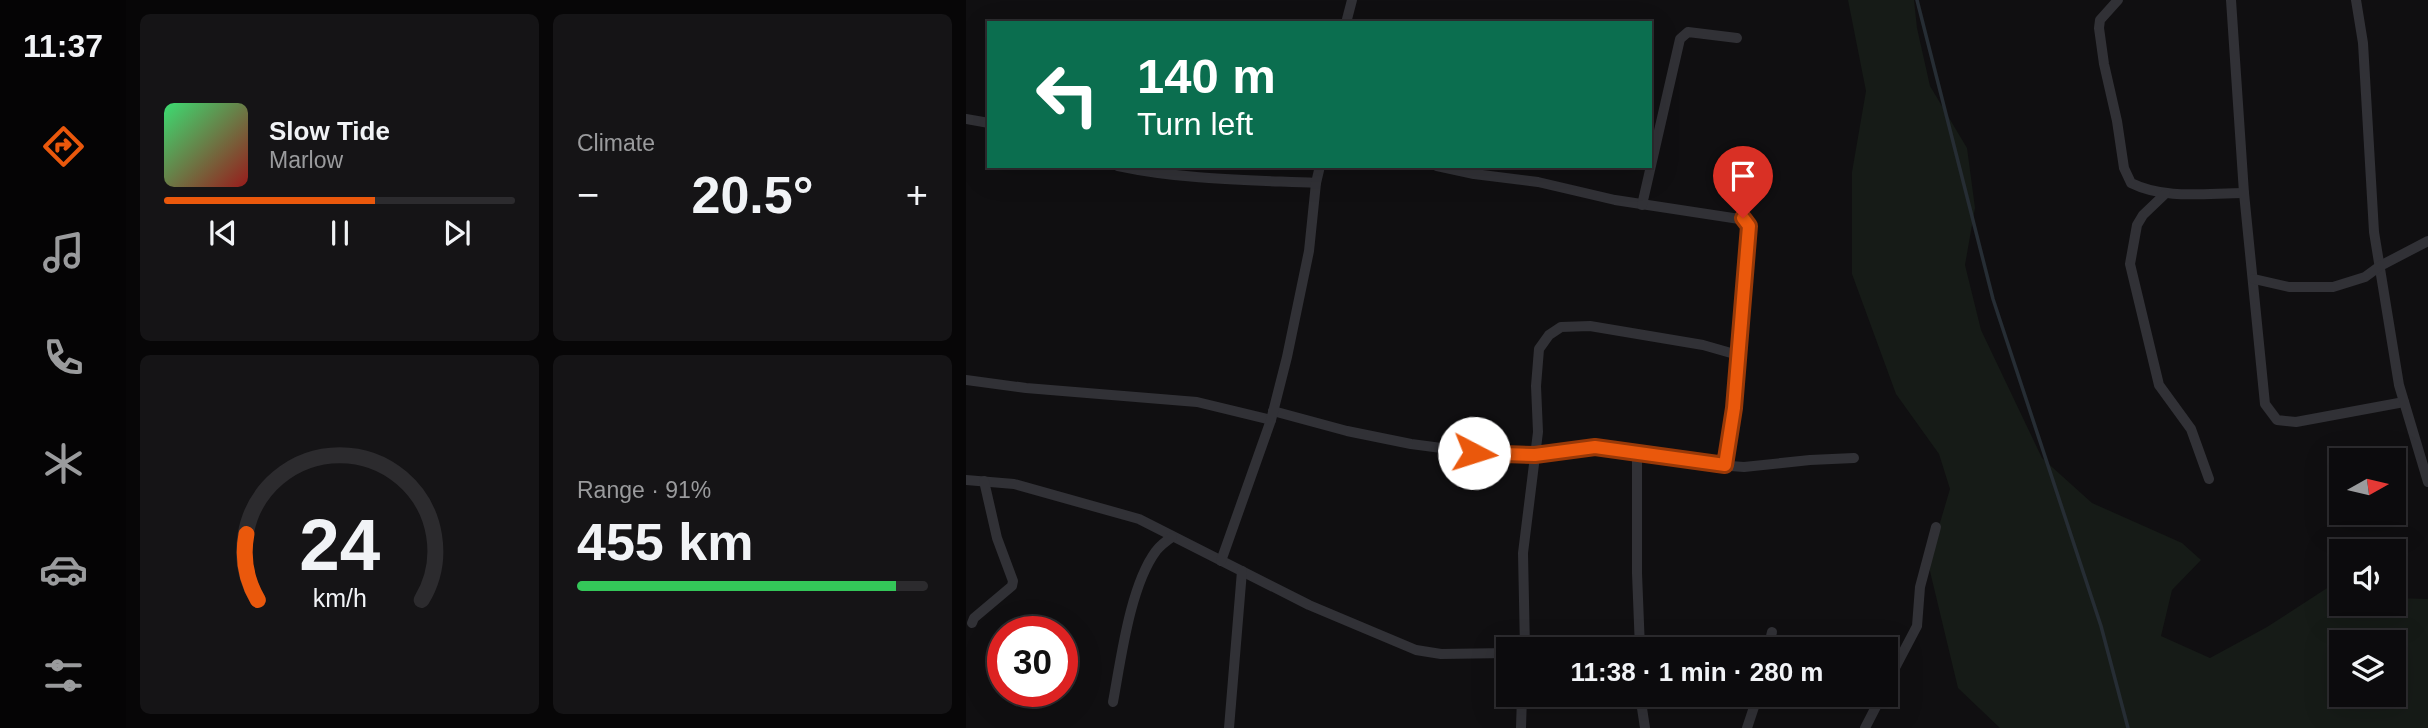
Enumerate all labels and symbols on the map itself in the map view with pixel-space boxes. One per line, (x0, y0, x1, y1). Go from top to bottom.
pin (1713, 146, 1773, 218)
position arrow (1437, 416, 1511, 490)
north arrow (2329, 448, 2406, 525)
speed limit sign: 30 (987, 616, 1078, 707)

